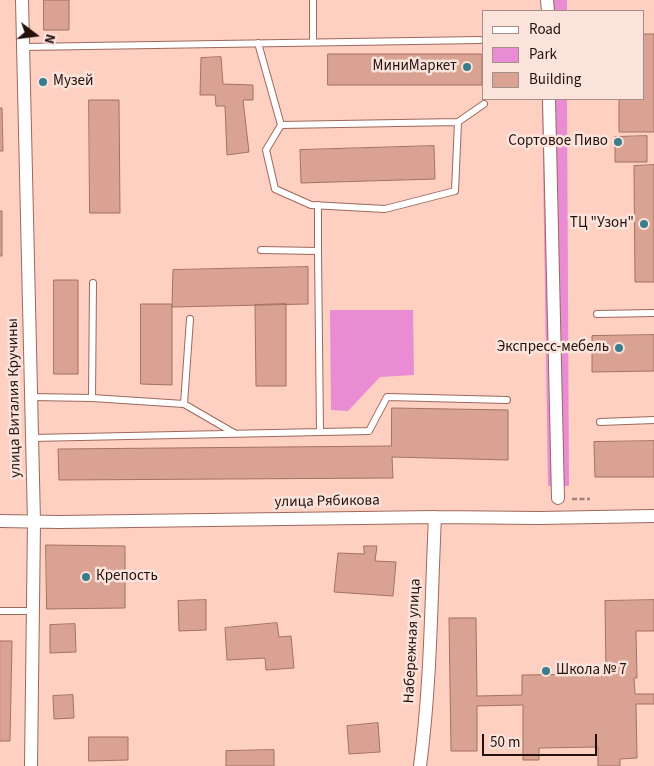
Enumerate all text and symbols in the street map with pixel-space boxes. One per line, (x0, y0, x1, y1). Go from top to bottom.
north arrow (10, 10, 60, 60)
legend (482, 10, 644, 100)
text: Road (529, 19, 561, 40)
text: N (39, 32, 60, 46)
text: Park (529, 44, 557, 65)
place label: МиниМаркет (373, 58, 457, 76)
marker: МиниМаркет (461, 61, 473, 73)
text: Building (529, 69, 581, 90)
place label: Музей (53, 73, 93, 91)
marker: Музей (37, 76, 49, 88)
place label: Сортовое Пиво (508, 133, 608, 151)
marker: Сортовое Пиво (612, 136, 624, 148)
place label: ТЦ "Узон" (570, 215, 634, 233)
marker: ТЦ "Узон" (638, 218, 650, 230)
street label: улица Виталия Кручины (5, 318, 25, 478)
place label: Экспресс-мебель (497, 339, 609, 357)
marker: Экспресс-мебель (613, 342, 625, 354)
street label: улица Рябикова (274, 492, 380, 512)
place label: Крепость (96, 568, 158, 586)
marker: Крепость (80, 571, 92, 583)
street label: Набережная улица (401, 578, 425, 704)
place label: Школа № 7 (556, 662, 627, 680)
marker: Школа № 7 (540, 665, 552, 677)
scale bar (484, 724, 599, 756)
text: 50 m (490, 732, 520, 753)

